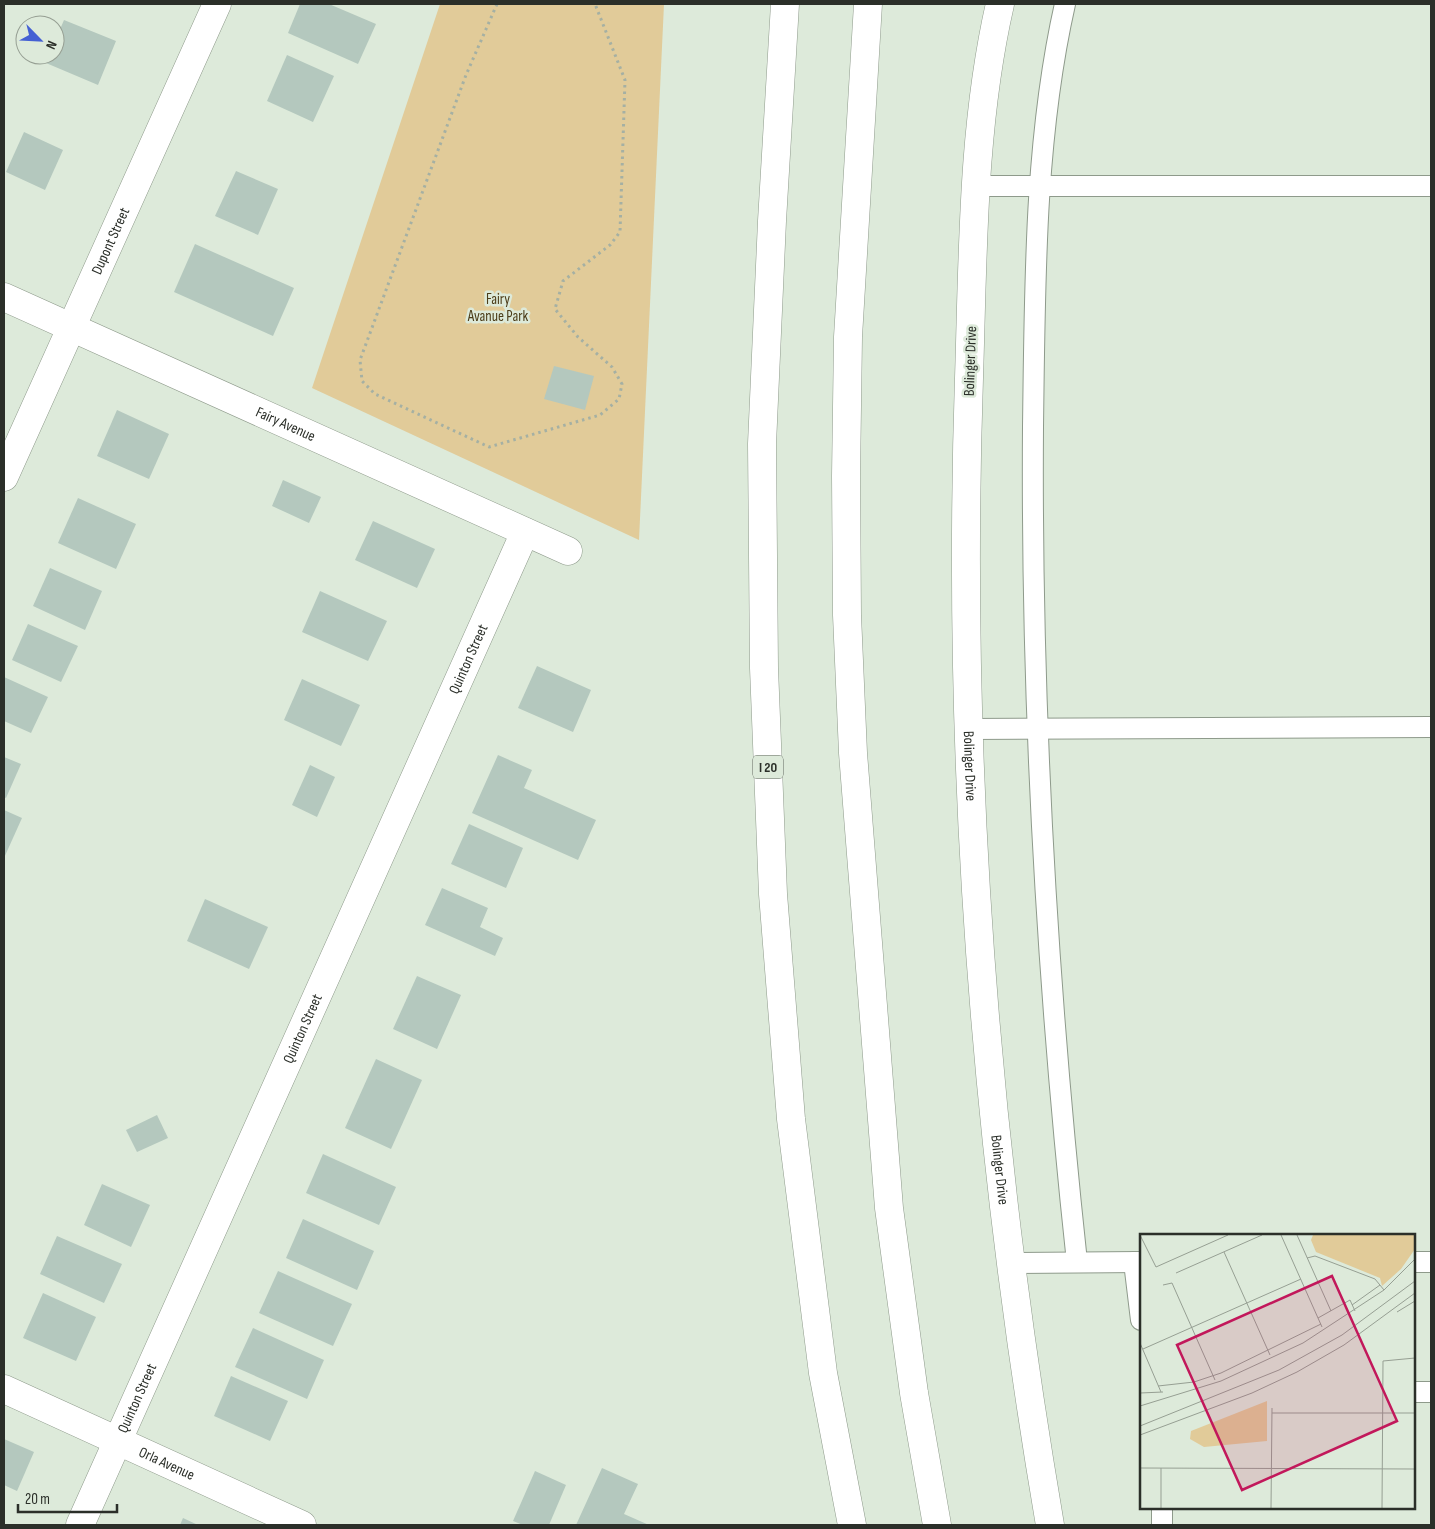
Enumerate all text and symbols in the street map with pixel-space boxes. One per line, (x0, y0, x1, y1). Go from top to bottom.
north arrow (15, 15, 65, 65)
text: N (42, 38, 61, 52)
street label: Dupont Street (87, 204, 134, 277)
park label: Fairy Avanue Park (467, 290, 529, 326)
street label: Bolinger Drive (960, 326, 981, 396)
street label: Fairy Avenue (253, 403, 318, 446)
street label: Quinton Street (445, 621, 493, 697)
street label: Bolinger Drive (959, 731, 980, 801)
road number: I 20 (753, 756, 783, 779)
street label: Quinton Street (279, 991, 327, 1067)
street label: Bolinger Drive (986, 1134, 1013, 1206)
inset map (1140, 1234, 1415, 1509)
street label: Quinton Street (113, 1360, 161, 1436)
street label: Orla Avenue (136, 1443, 198, 1485)
scale bar (18, 1482, 116, 1514)
text: 20 m (25, 1490, 50, 1509)

